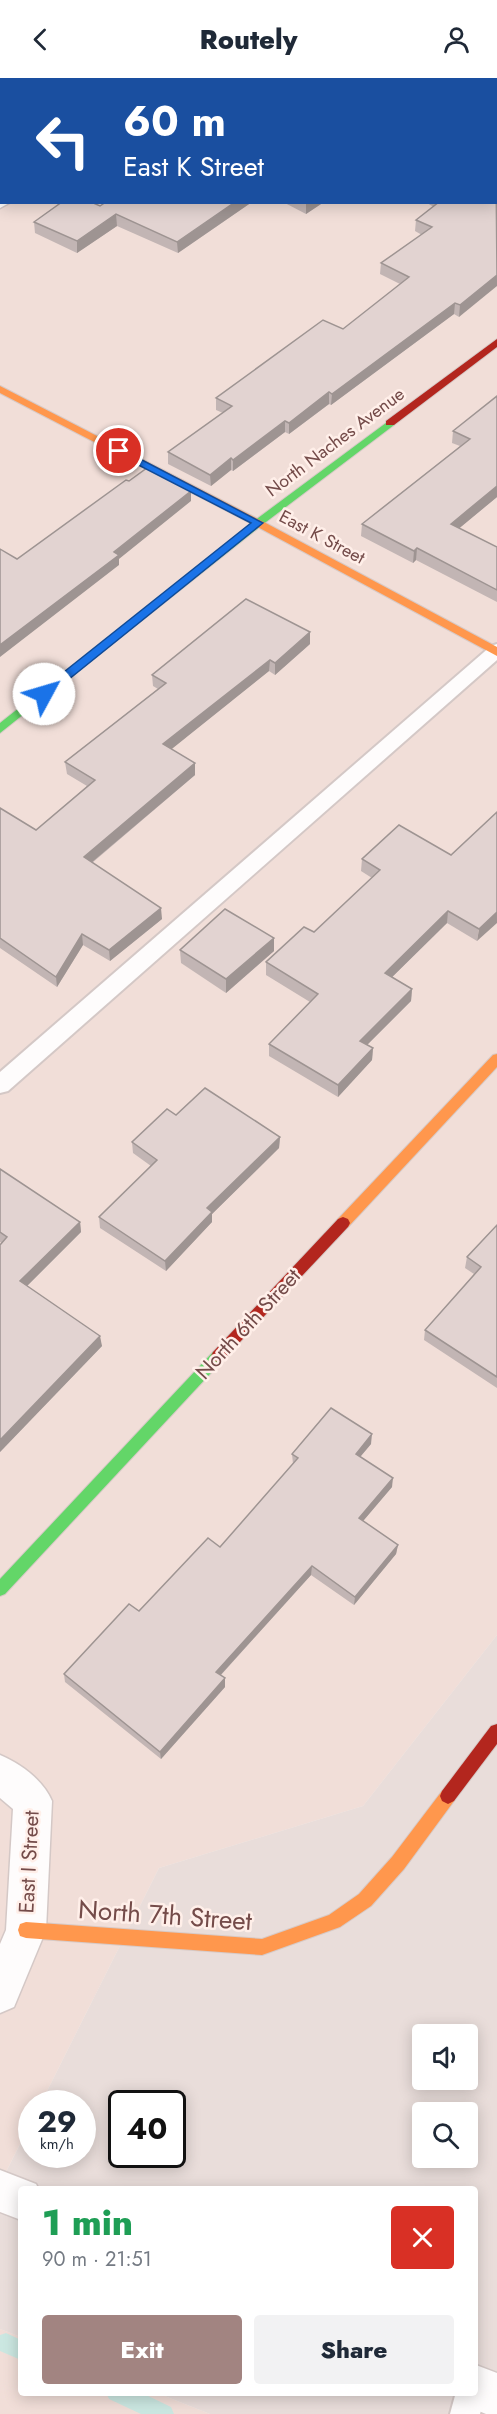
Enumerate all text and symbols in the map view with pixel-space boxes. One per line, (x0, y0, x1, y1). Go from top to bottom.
text: Routely (200, 20, 297, 59)
icon: back (24, 23, 57, 56)
icon: person (440, 23, 473, 56)
text: 60 m (123, 91, 226, 152)
icon: left (24, 102, 102, 180)
text: East K Street (123, 147, 264, 186)
street label: North Naches Avenue (260, 381, 410, 503)
pin (93, 425, 144, 476)
icon: arrive (102, 434, 135, 467)
street label: East K Street (274, 503, 370, 571)
position arrow (12, 662, 76, 726)
street label: North 6th Street (189, 1262, 307, 1386)
street label: East I Street (11, 1810, 47, 1914)
street label: North 7th Street (77, 1890, 254, 1940)
map controls (412, 2024, 478, 2168)
button: sound (412, 2024, 478, 2090)
speed limit sign: 40 (108, 2090, 186, 2168)
text: 29 (37, 2100, 77, 2143)
button: search (412, 2102, 478, 2168)
text: km/h (40, 2133, 74, 2155)
text: 1 min (42, 2196, 133, 2248)
button: close (391, 2206, 454, 2269)
text: 90 m · 21:51 (42, 2245, 152, 2274)
button: Exit (42, 2315, 242, 2384)
button: Share (254, 2315, 454, 2384)

